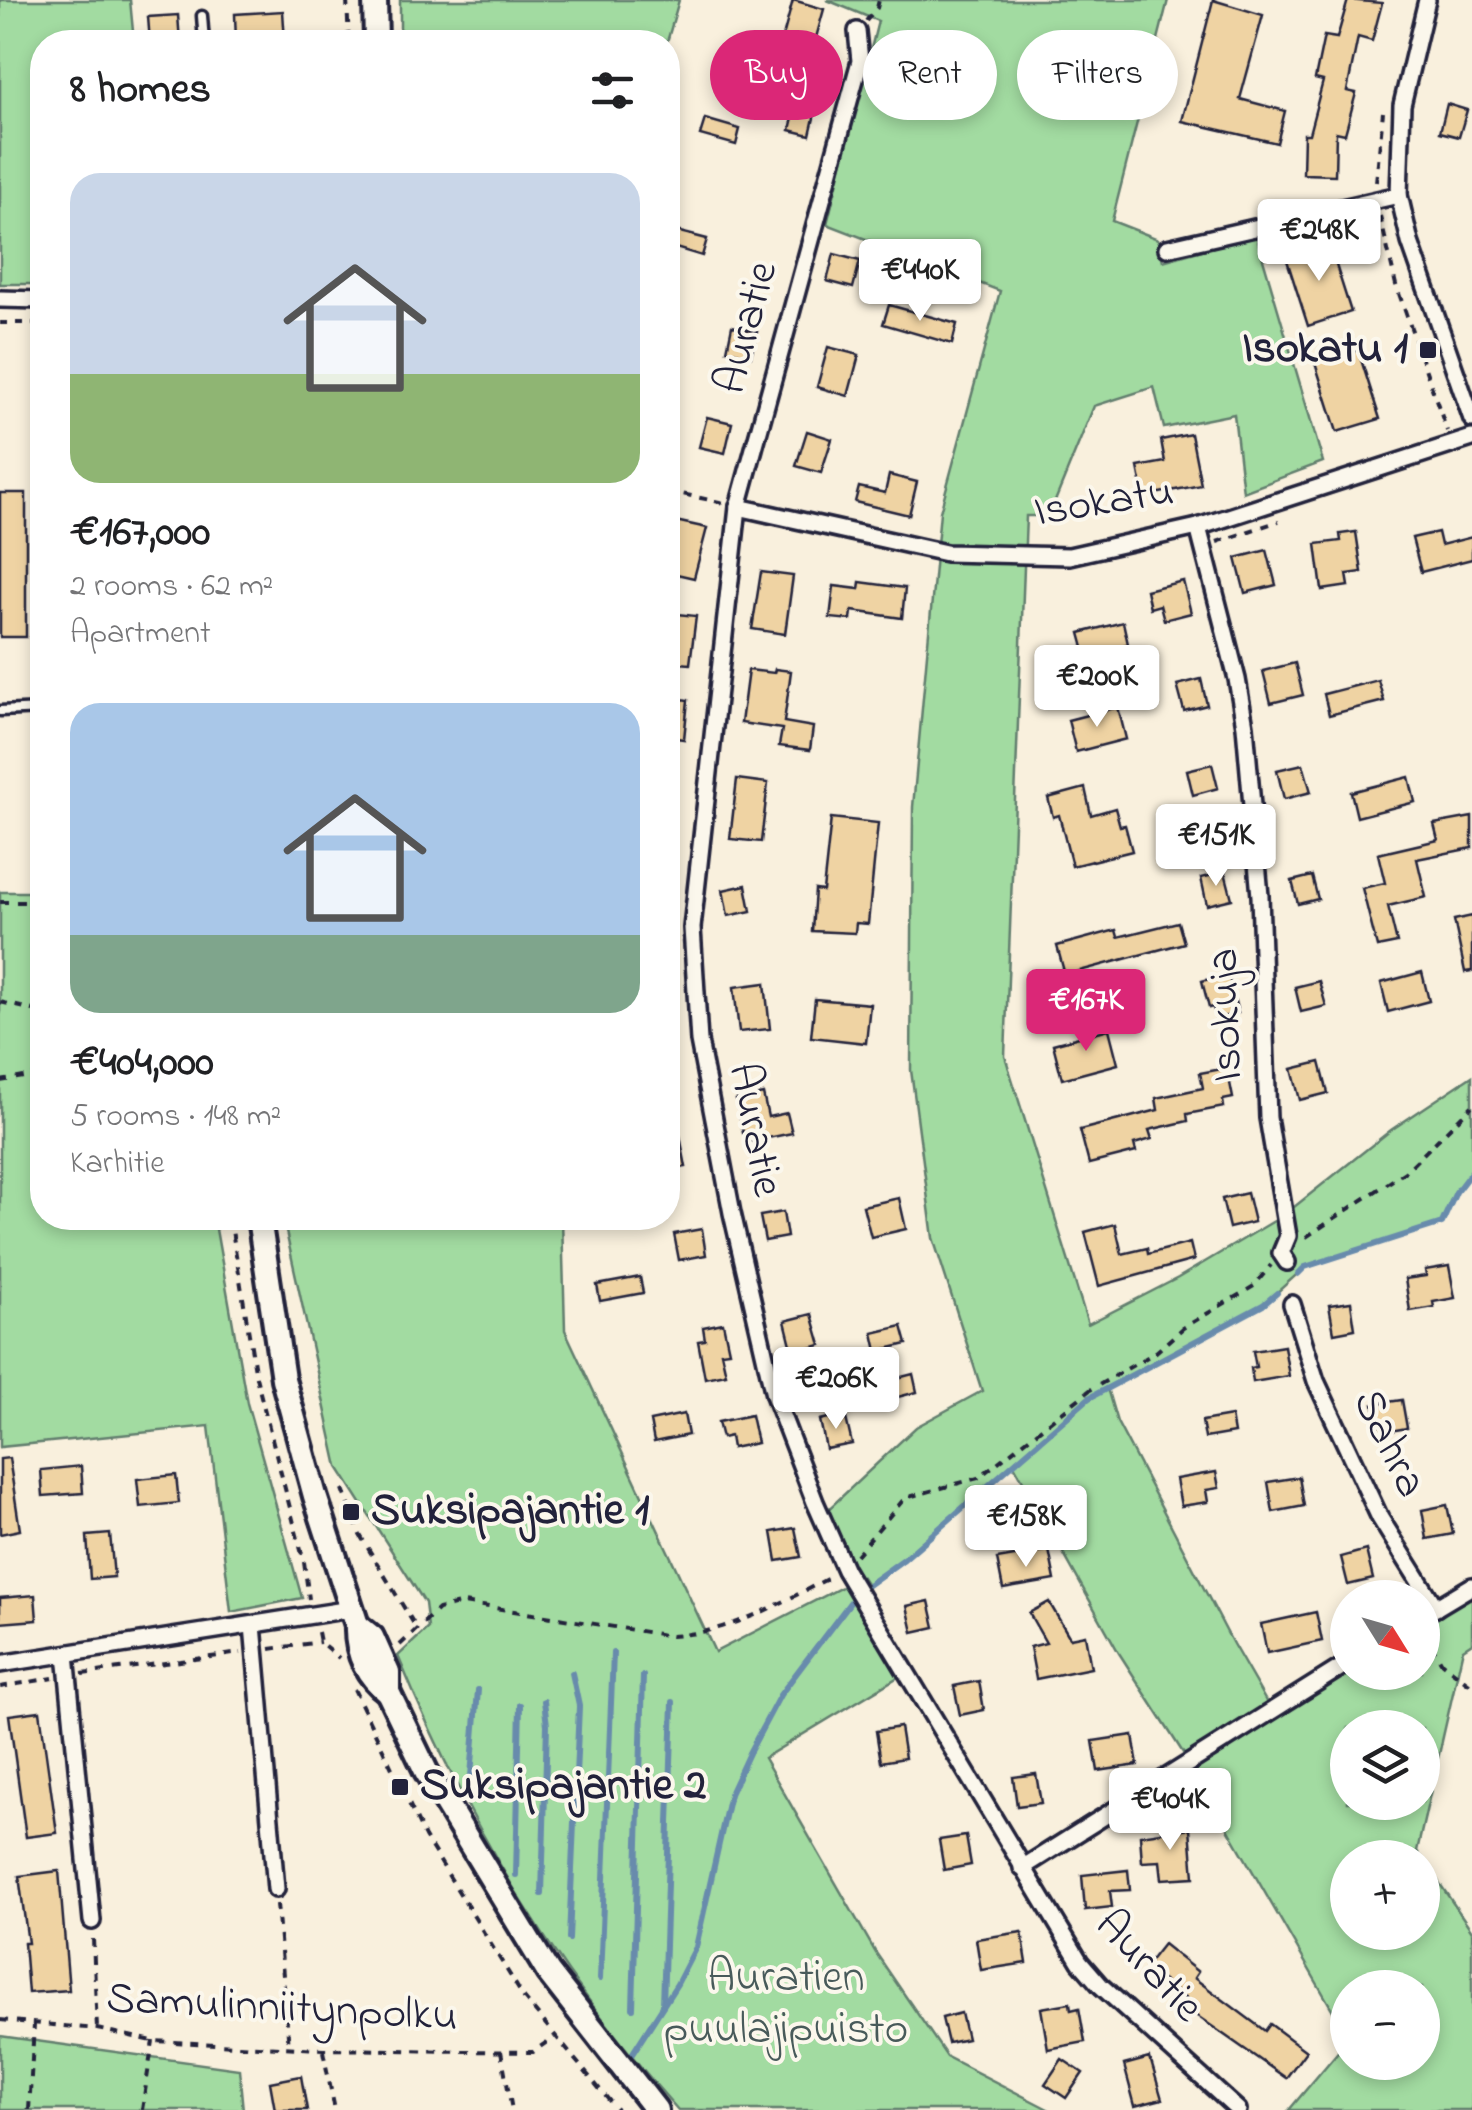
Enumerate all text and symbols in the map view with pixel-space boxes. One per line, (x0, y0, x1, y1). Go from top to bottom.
chip: Buy (710, 30, 843, 120)
chip: Rent (863, 30, 997, 120)
chip: Filters (1017, 30, 1178, 120)
text: 8 homes (70, 60, 211, 121)
icon: filters (585, 63, 640, 118)
pin: €248K (1249, 199, 1389, 284)
text: €248K (1280, 208, 1358, 255)
icon: home (265, 238, 445, 418)
pin: €440K (850, 239, 990, 324)
text: €440K (881, 248, 959, 295)
street label: Auratie (699, 253, 798, 402)
place label: Isokatu 1 (1242, 317, 1409, 383)
marker: Isokatu 1 (1417, 339, 1439, 361)
street label: Isokatu (1030, 459, 1178, 547)
text: €167,000 (70, 503, 210, 564)
text: 2 rooms · 62 m² (70, 564, 273, 611)
text: Apartment (70, 611, 211, 658)
pin: €200K (1027, 645, 1167, 730)
text: €200K (1056, 654, 1138, 701)
icon: home (265, 768, 445, 948)
pin: €151K (1146, 804, 1286, 889)
text: €151K (1178, 813, 1254, 860)
street label: Isokuja (1192, 947, 1262, 1083)
pin: €167K (1016, 969, 1156, 1054)
text: €167K (1048, 978, 1124, 1025)
text: €404,000 (70, 1033, 214, 1094)
street label: Auratie (709, 1057, 799, 1203)
text: 5 rooms · 148 m² (70, 1094, 281, 1141)
text: Karhitie (70, 1141, 165, 1188)
pin: €206K (766, 1347, 906, 1432)
text: €206K (795, 1356, 877, 1403)
street label: Sahra (1334, 1379, 1442, 1509)
place label: Suksipajantie 1 (371, 1479, 650, 1545)
pin: €158K (956, 1485, 1096, 1570)
text: €158K (987, 1494, 1065, 1541)
marker: Suksipajantie 1 (340, 1501, 362, 1523)
north arrow (1330, 1580, 1440, 1690)
map controls (1330, 1580, 1440, 2080)
button: layers (1330, 1710, 1440, 1820)
place label: Suksipajantie 2 (420, 1754, 706, 1820)
pin: €404K (1100, 1768, 1240, 1853)
marker: Suksipajantie 2 (389, 1776, 411, 1798)
text: €404K (1131, 1777, 1209, 1824)
button: + (1330, 1840, 1440, 1950)
street label: Auratie (1078, 1895, 1219, 2039)
park label: Auratien puulajipuisto (664, 1946, 908, 2064)
street label: Samulinniitynpolku (105, 1967, 459, 2051)
button: − (1330, 1970, 1440, 2080)

